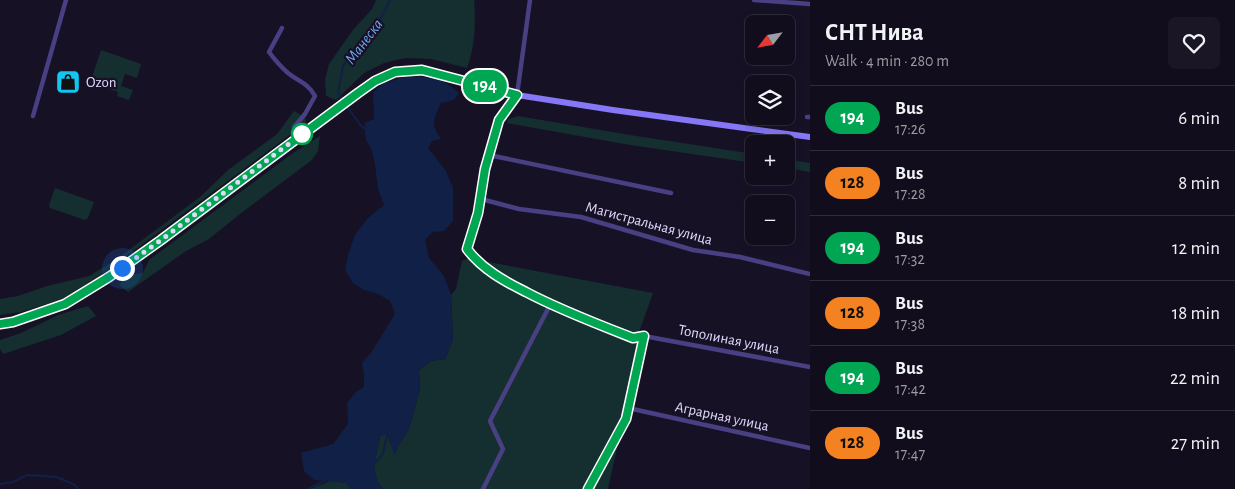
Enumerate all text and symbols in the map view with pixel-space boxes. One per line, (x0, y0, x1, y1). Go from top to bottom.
north arrow (745, 15, 795, 65)
map controls (745, 15, 795, 245)
water label: Манеска (342, 16, 386, 67)
button: heart (1168, 17, 1220, 69)
text: СНТ Нива (825, 21, 924, 45)
text: Walk · 4 min · 280 m (825, 53, 949, 69)
shop icon: Ozon (55, 69, 81, 95)
line badge: 194 (456, 70, 514, 102)
place label: Ozon (86, 75, 116, 90)
button: layers (745, 75, 795, 125)
text: 194 (473, 77, 497, 95)
text: Bus (895, 99, 923, 118)
text: 194 (840, 109, 865, 127)
text: 6 min (1178, 109, 1220, 128)
text: 17:26 (895, 121, 926, 137)
unlabelled marker (291, 123, 313, 145)
button: + (745, 135, 795, 185)
text: Bus (895, 164, 923, 183)
text: 128 (841, 174, 864, 192)
text: 8 min (1178, 174, 1220, 193)
text: 17:28 (895, 186, 926, 202)
button: − (745, 195, 795, 245)
street label: Магистральная улица (584, 199, 714, 248)
text: Bus (895, 229, 923, 248)
text: 194 (840, 239, 865, 257)
text: 12 min (1172, 239, 1220, 258)
text: 17:32 (895, 251, 925, 267)
your location (110, 256, 135, 281)
text: Bus (895, 294, 923, 313)
text: 128 (841, 304, 864, 322)
text: 18 min (1172, 304, 1220, 323)
text: 17:38 (895, 316, 925, 332)
street label: Тополиная улица (677, 322, 781, 357)
text: Bus (895, 359, 923, 378)
text: 194 (840, 369, 865, 387)
text: 22 min (1170, 369, 1220, 388)
text: 17:42 (895, 381, 926, 397)
street label: Аграрная улица (674, 399, 770, 434)
text: Bus (895, 424, 923, 443)
text: 128 (841, 434, 864, 452)
text: 27 min (1171, 434, 1220, 453)
text: 17:47 (895, 446, 925, 462)

